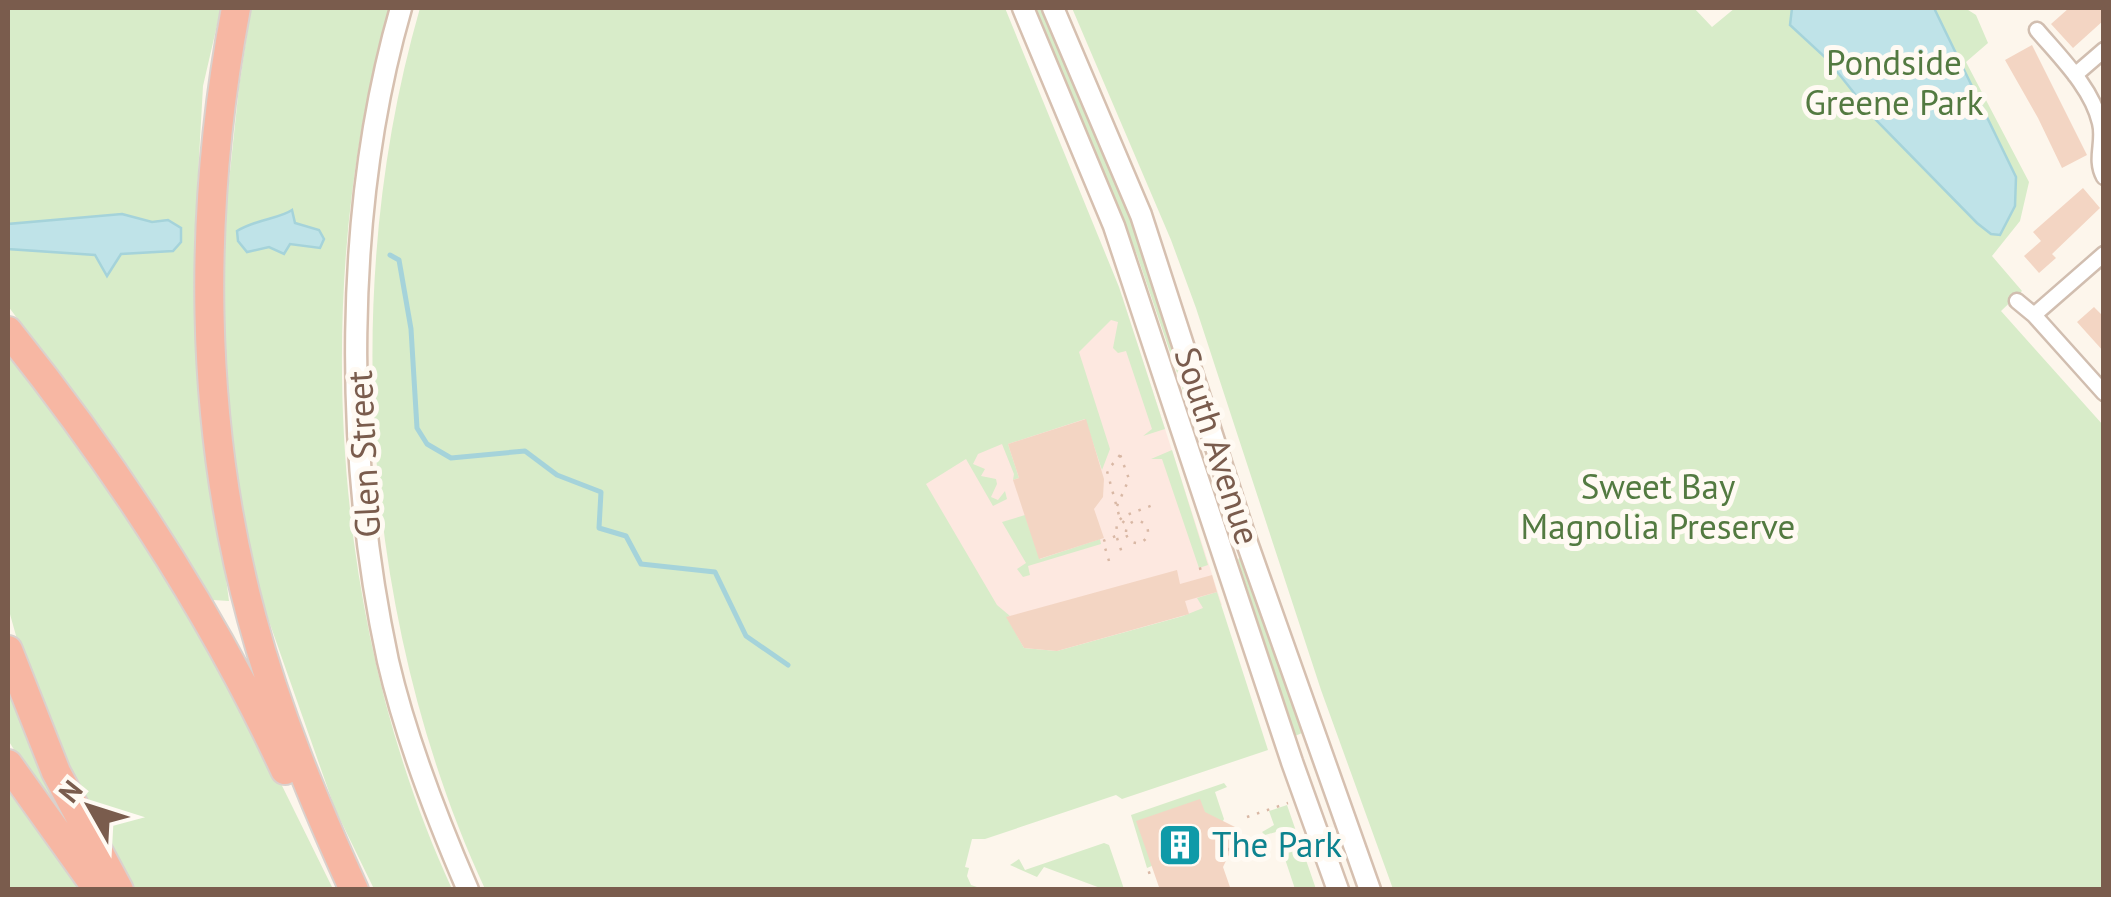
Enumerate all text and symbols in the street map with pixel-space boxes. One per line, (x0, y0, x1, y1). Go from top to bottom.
park label: Pondside Greene Park (1804, 39, 1984, 125)
street label: South Avenue (1164, 341, 1271, 550)
street label: Glen Street (336, 369, 390, 539)
park label: Sweet Bay Magnolia Preserve (1521, 463, 1795, 549)
north arrow (40, 757, 140, 857)
text: N (50, 772, 90, 810)
place label: The Park (1212, 821, 1342, 867)
building icon: The Park (1157, 822, 1203, 868)

